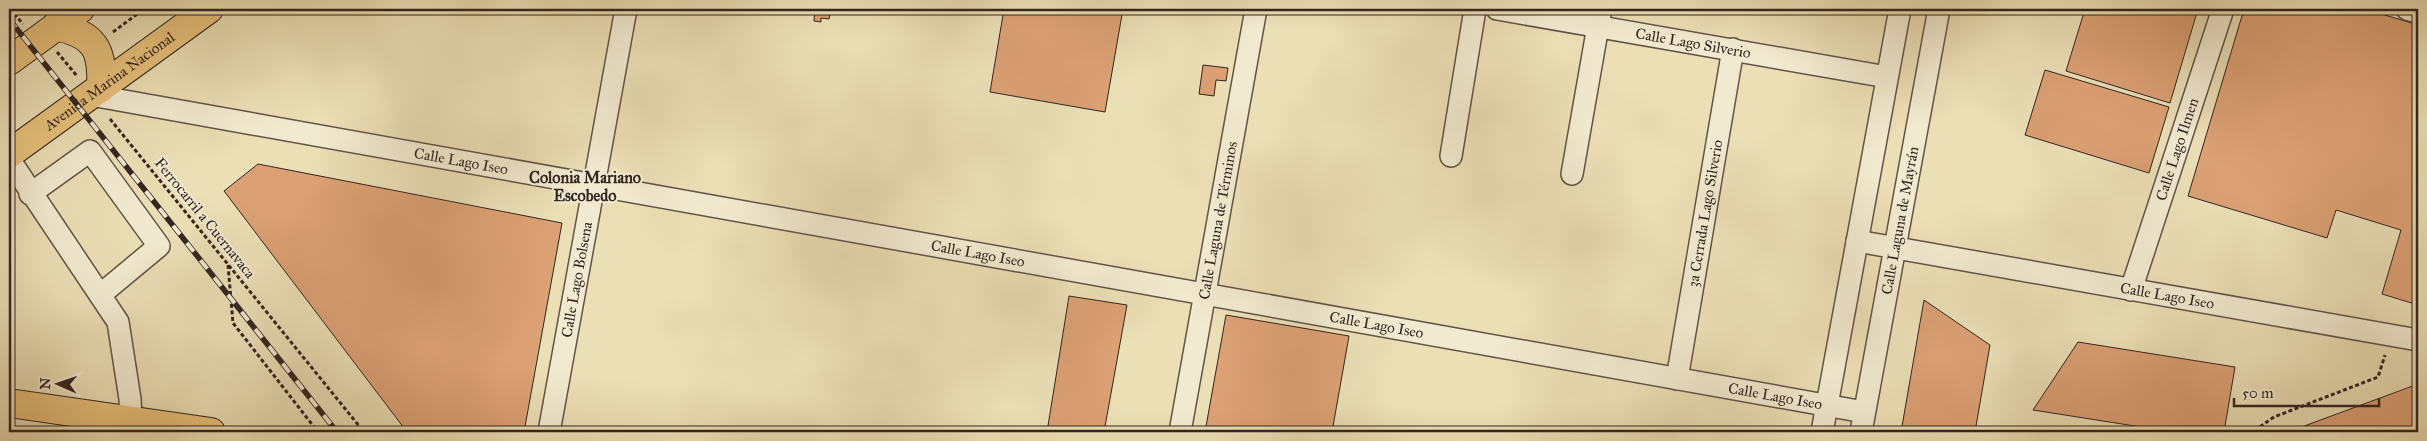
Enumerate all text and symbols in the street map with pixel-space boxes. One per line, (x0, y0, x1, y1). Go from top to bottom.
street label: Calle Lago Silverio (1634, 24, 1752, 62)
street label: Avenida Marina Nacional (40, 27, 179, 135)
street label: Calle Lago Ilmen (2152, 96, 2202, 203)
street label: 3a Cerrada Lago Silverio (1684, 138, 1727, 289)
street label: Calle Laguna de Términos (1195, 140, 1241, 301)
street label: Calle Lago Iseo (413, 144, 510, 178)
street label: Calle Laguna de Mayrán (1878, 145, 1922, 296)
street label: Ferrocarril a Cuernavaca (151, 154, 260, 282)
district label: Colonia Mariano Escobedo (529, 168, 641, 205)
street label: Calle Lago Bolsena (557, 220, 596, 339)
street label: Calle Lago Iseo (929, 236, 1027, 271)
street label: Calle Lago Iseo (2119, 279, 2216, 313)
street label: Calle Lago Iseo (1328, 308, 1425, 342)
north arrow (32, 358, 82, 408)
scale bar (2234, 376, 2380, 408)
text: N (37, 377, 54, 390)
street label: Calle Lago Iseo (1727, 379, 1824, 413)
text: 50 m (2242, 384, 2274, 402)

